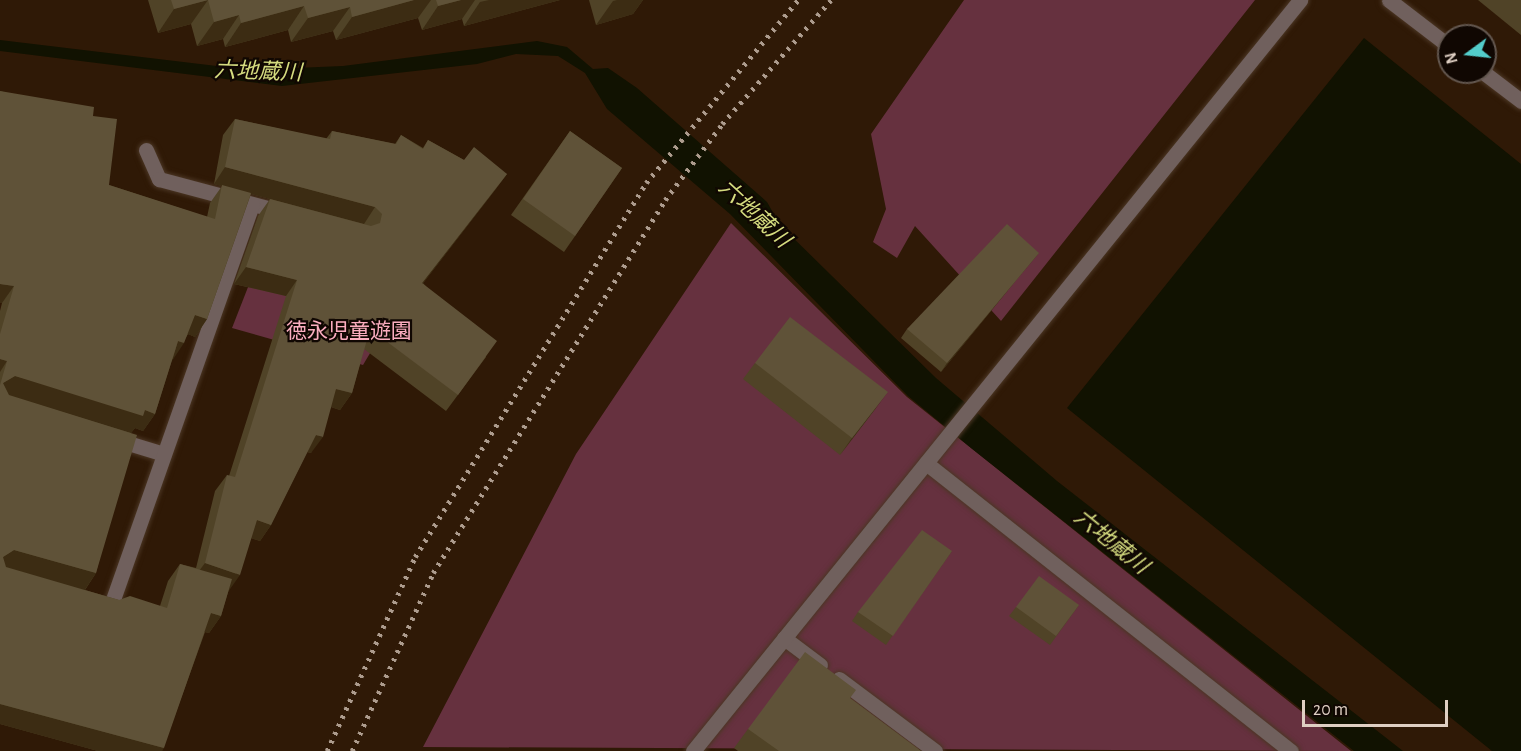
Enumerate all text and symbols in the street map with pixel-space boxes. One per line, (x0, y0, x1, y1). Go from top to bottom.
north arrow (1437, 24, 1497, 84)
text: N (1442, 51, 1461, 66)
water label: 六地蔵川 (214, 57, 302, 87)
water label: 六地蔵川 (713, 174, 795, 254)
park label: 徳永児童遊園 (286, 319, 412, 345)
water label: 六地蔵川 (1068, 504, 1154, 580)
scale bar (1305, 688, 1450, 726)
text: 20 m (1313, 701, 1348, 719)

